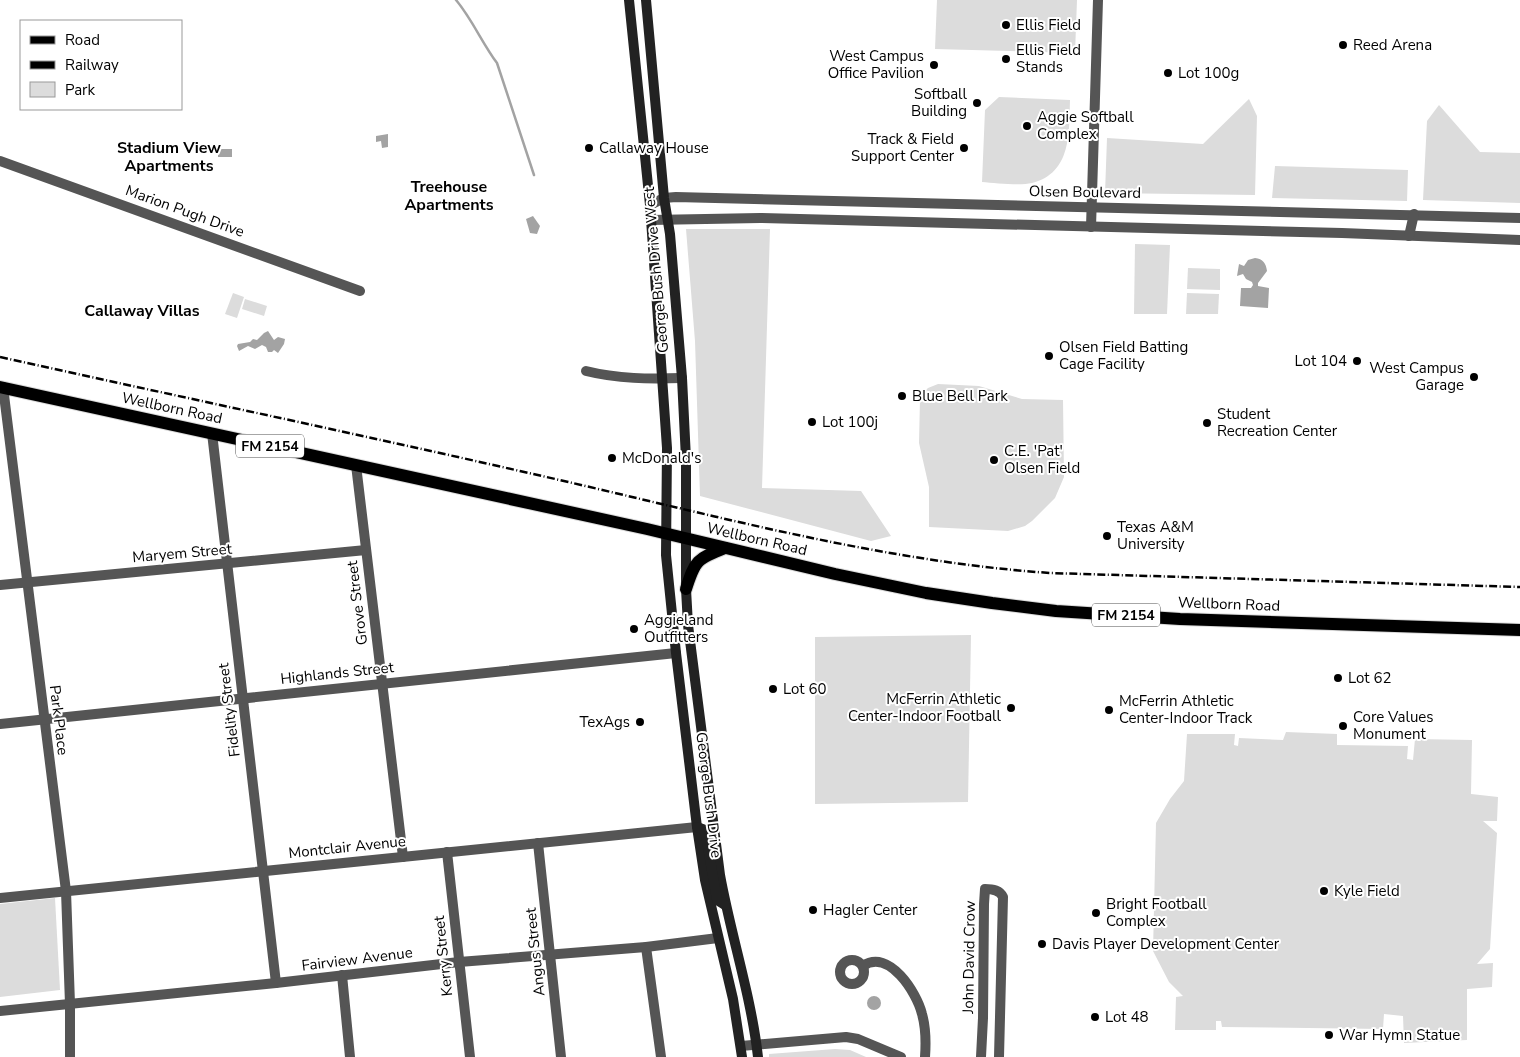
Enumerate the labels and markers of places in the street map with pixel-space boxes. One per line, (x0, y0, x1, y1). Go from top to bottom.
place label: Ellis Field (1016, 15, 1081, 35)
marker: Ellis Field (1000, 19, 1012, 31)
place label: Reed Arena (1353, 35, 1432, 55)
marker: Reed Arena (1337, 39, 1349, 51)
place label: Ellis Field Stands (1016, 40, 1081, 77)
place label: West Campus Office Pavilion (828, 46, 924, 83)
marker: Ellis Field Stands (1000, 53, 1012, 65)
marker: West Campus Office Pavilion (928, 59, 940, 71)
place label: Lot 100g (1178, 63, 1239, 83)
marker: Lot 100g (1162, 67, 1174, 79)
place label: Softball Building (911, 84, 968, 121)
marker: Softball Building (971, 97, 983, 109)
place label: Aggie Softball Complex (1037, 107, 1134, 144)
marker: Aggie Softball Complex (1021, 120, 1033, 132)
place label: Track & Field Support Center (851, 129, 955, 166)
place label: Callaway House (599, 138, 709, 158)
marker: Callaway House (583, 142, 595, 154)
marker: Track & Field Support Center (958, 142, 970, 154)
place label: Olsen Field Batting Cage Facility (1059, 337, 1188, 374)
marker: Olsen Field Batting Cage Facility (1043, 350, 1055, 362)
place label: Lot 104 (1295, 351, 1347, 371)
marker: Lot 104 (1351, 355, 1363, 367)
place label: West Campus Garage (1369, 358, 1464, 395)
marker: West Campus Garage (1468, 371, 1480, 383)
place label: Blue Bell Park (912, 386, 1008, 406)
marker: Blue Bell Park (896, 390, 908, 402)
place label: Student Recreation Center (1217, 404, 1338, 441)
place label: Lot 100j (822, 412, 878, 432)
marker: Lot 100j (806, 416, 818, 428)
marker: Student Recreation Center (1201, 417, 1213, 429)
place label: C.E. 'Pat' Olsen Field (1004, 441, 1080, 478)
place label: McDonald's (622, 448, 701, 468)
marker: McDonald's (606, 452, 618, 464)
marker: C.E. 'Pat' Olsen Field (988, 454, 1000, 466)
place label: Texas A&M University (1117, 517, 1194, 554)
marker: Texas A&M University (1101, 530, 1113, 542)
place label: Aggieland Outfitters (644, 610, 714, 647)
marker: Aggieland Outfitters (628, 623, 640, 635)
place label: Lot 62 (1348, 668, 1391, 688)
marker: Lot 62 (1332, 672, 1344, 684)
place label: Lot 60 (783, 679, 826, 699)
marker: Lot 60 (767, 683, 779, 695)
place label: McFerrin Athletic Center-Indoor Football (848, 689, 1002, 726)
place label: McFerrin Athletic Center-Indoor Track (1119, 691, 1253, 728)
marker: McFerrin Athletic Center-Indoor Football (1005, 702, 1017, 714)
marker: McFerrin Athletic Center-Indoor Track (1103, 704, 1115, 716)
place label: Core Values Monument (1353, 707, 1434, 744)
place label: TexAgs (579, 712, 630, 732)
marker: TexAgs (634, 716, 646, 728)
marker: Core Values Monument (1337, 720, 1349, 732)
place label: Kyle Field (1334, 881, 1400, 901)
marker: Kyle Field (1318, 885, 1330, 897)
place label: Bright Football Complex (1106, 894, 1207, 931)
place label: Hagler Center (823, 900, 918, 920)
marker: Hagler Center (807, 904, 819, 916)
marker: Bright Football Complex (1090, 907, 1102, 919)
place label: Davis Player Development Center (1052, 934, 1280, 954)
marker: Davis Player Development Center (1036, 938, 1048, 950)
place label: Lot 48 (1105, 1007, 1148, 1027)
marker: Lot 48 (1089, 1011, 1101, 1023)
place label: War Hymn Statue (1339, 1025, 1460, 1045)
marker: War Hymn Statue (1323, 1029, 1335, 1041)

